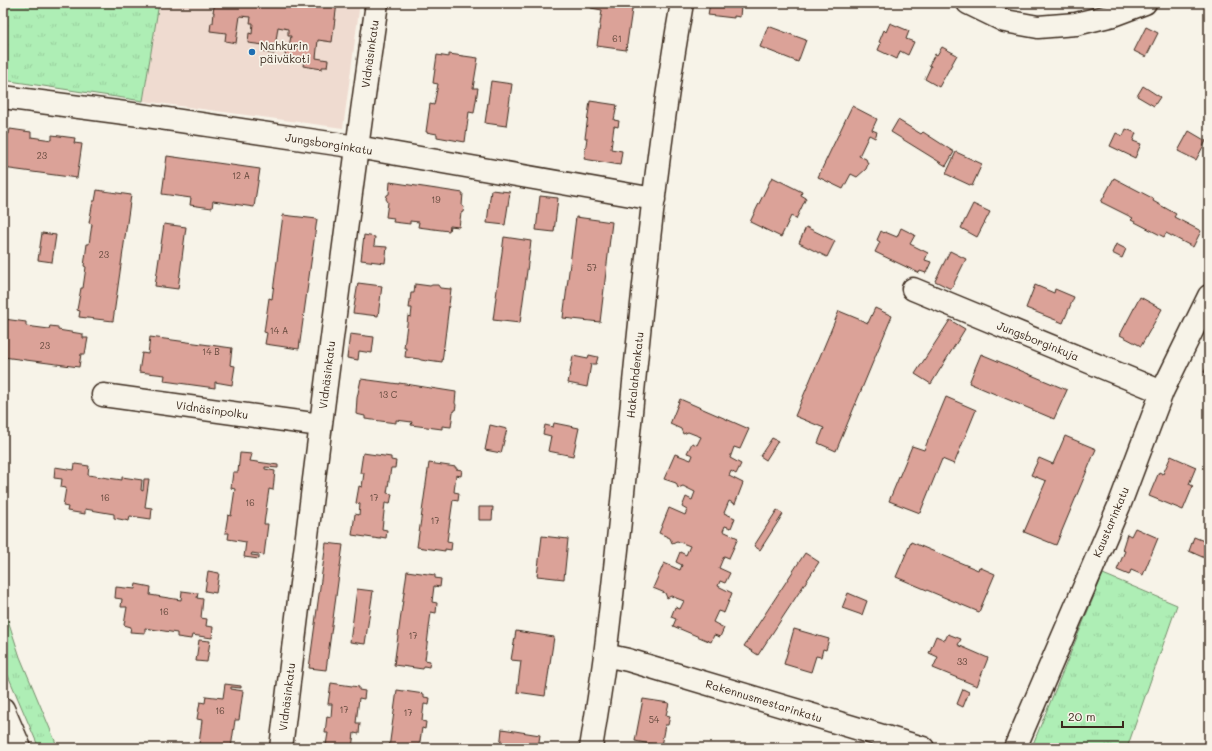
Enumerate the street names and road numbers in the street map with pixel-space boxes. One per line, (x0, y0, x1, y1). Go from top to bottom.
street label: Vidnäsinkatu (357, 19, 382, 89)
street label: Jungsborginkatu (284, 129, 374, 158)
street label: Jungsborginkuja (995, 317, 1082, 364)
street label: Hakalahdenkatu (623, 331, 646, 419)
street label: Vidnäsinkatu (315, 340, 338, 410)
street label: Vidnäsinpolku (175, 397, 249, 422)
street label: Kaustarinkatu (1089, 484, 1132, 559)
street label: Vidnäsinkatu (275, 662, 298, 732)
street label: Rakennusmestarinkatu (704, 676, 824, 725)

